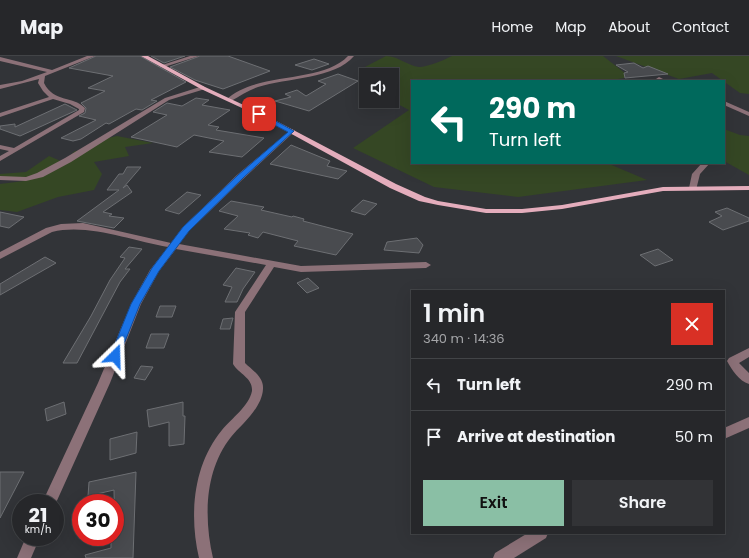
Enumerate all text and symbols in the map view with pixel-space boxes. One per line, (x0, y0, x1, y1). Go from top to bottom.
text: Map (20, 14, 63, 41)
text: Home (491, 17, 533, 37)
text: Map (555, 17, 586, 37)
text: About (608, 17, 650, 37)
text: Contact (672, 17, 729, 37)
map controls (359, 68, 399, 108)
button: sound (359, 68, 399, 108)
text: 290 m (489, 89, 576, 128)
icon: left (423, 96, 475, 148)
pin (242, 97, 276, 131)
icon: arrive (248, 103, 270, 125)
text: Turn left (489, 127, 561, 152)
text: 1 min (423, 297, 485, 330)
button: close (671, 303, 713, 345)
text: 340 m · 14:36 (423, 329, 505, 348)
position arrow (94, 335, 136, 377)
icon: left (423, 374, 445, 396)
text: Turn left (457, 374, 521, 395)
text: 290 m (666, 374, 713, 395)
icon: arrive (423, 426, 445, 448)
text: Arrive at destination (457, 426, 615, 447)
text: 50 m (675, 426, 713, 447)
button: Exit (423, 480, 564, 526)
button: Share (572, 480, 713, 526)
speed limit sign: 30 (72, 494, 124, 546)
text: 21 (29, 501, 47, 529)
text: km/h (25, 522, 51, 537)

